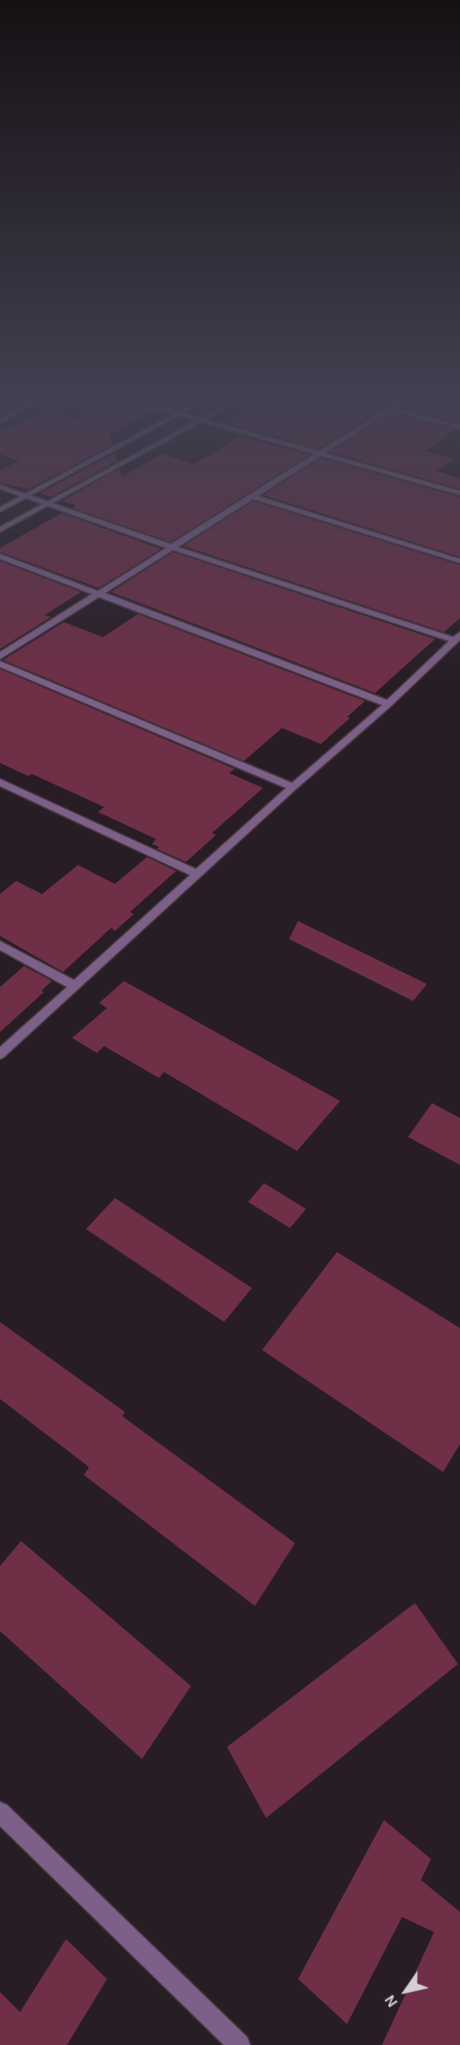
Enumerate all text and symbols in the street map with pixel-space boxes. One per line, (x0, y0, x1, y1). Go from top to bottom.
north arrow (376, 1961, 436, 2021)
text: N (380, 1991, 402, 2011)

